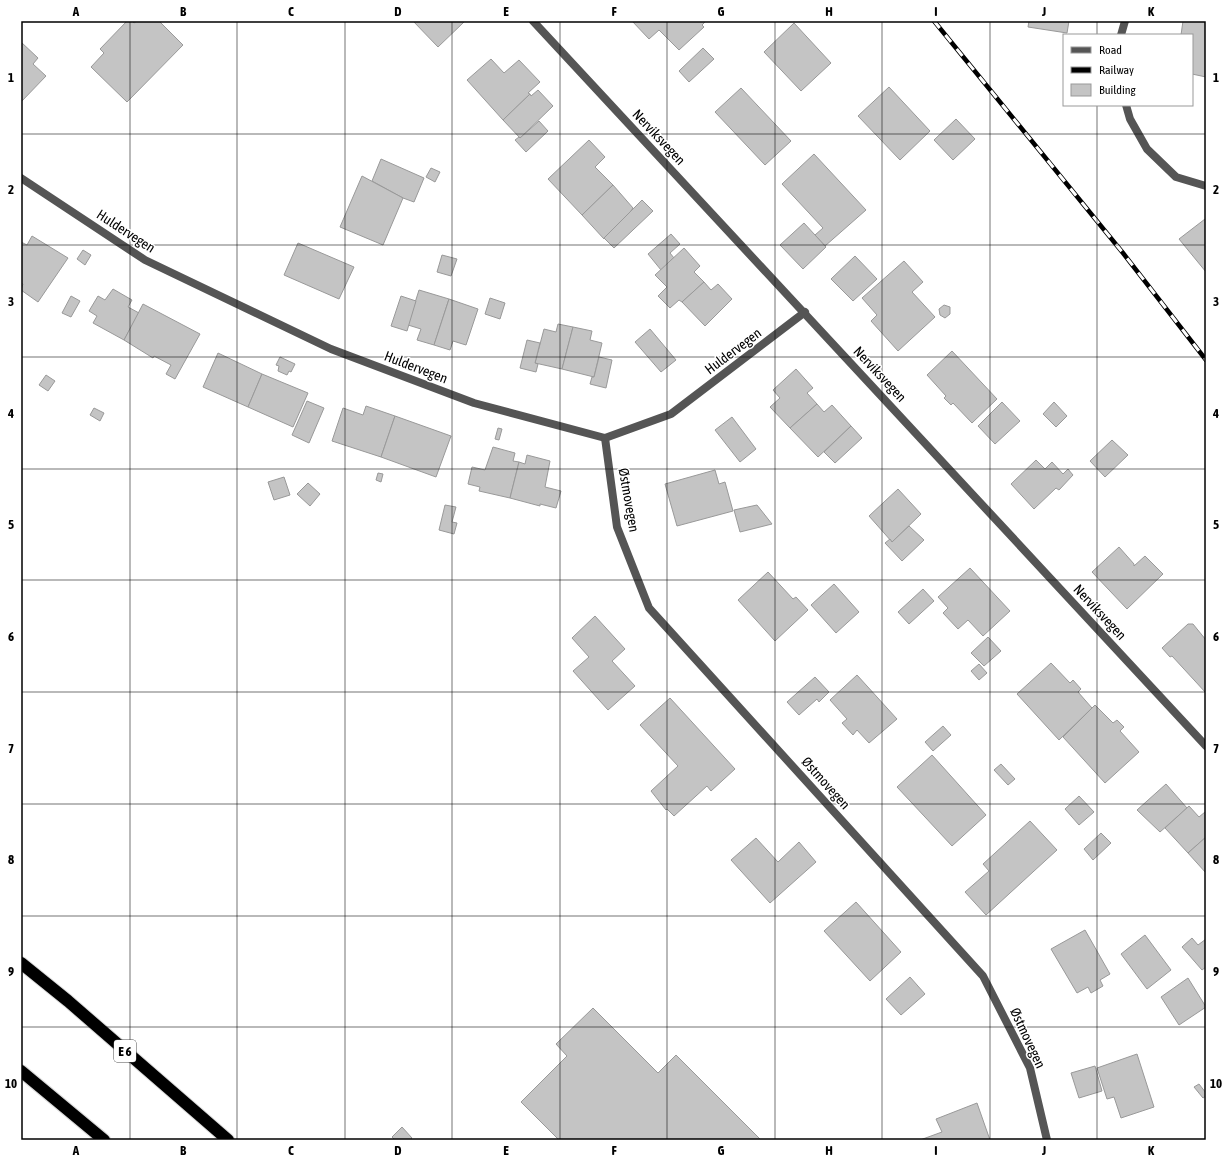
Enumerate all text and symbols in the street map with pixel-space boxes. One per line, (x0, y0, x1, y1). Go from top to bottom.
text: A (72, 4, 80, 19)
text: B (180, 4, 187, 19)
text: C (288, 4, 294, 19)
text: D (394, 4, 402, 19)
text: E (503, 4, 509, 19)
text: F (611, 4, 617, 19)
text: G (718, 4, 725, 19)
text: H (825, 4, 833, 19)
text: I (934, 4, 938, 19)
text: J (1041, 4, 1046, 19)
text: K (1148, 4, 1155, 19)
legend (1063, 34, 1193, 106)
text: Road (1099, 43, 1122, 57)
text: Railway (1099, 63, 1134, 77)
text: 1 (8, 70, 14, 85)
text: 1 (1213, 70, 1219, 85)
text: Building (1099, 83, 1137, 97)
street label: Nerviksvegen (629, 106, 689, 168)
text: 2 (8, 182, 14, 197)
text: 2 (1213, 182, 1219, 197)
street label: Huldervegen (94, 206, 158, 256)
text: 3 (8, 294, 14, 309)
text: 3 (1213, 294, 1219, 309)
street label: Huldervegen (702, 325, 764, 377)
street label: Nerviksvegen (850, 343, 910, 405)
street label: Huldervegen (382, 348, 450, 386)
text: 4 (7, 406, 14, 421)
text: 4 (1212, 406, 1219, 421)
street label: Østmovegen (616, 467, 642, 533)
text: 5 (8, 517, 14, 532)
text: 5 (1213, 517, 1219, 532)
street label: Nerviksvegen (1070, 581, 1130, 643)
text: 6 (8, 629, 14, 644)
text: 6 (1213, 629, 1219, 644)
text: 7 (8, 741, 14, 756)
text: 7 (1213, 741, 1219, 756)
street label: Østmovegen (798, 754, 854, 812)
text: 8 (8, 852, 14, 867)
text: 8 (1213, 852, 1219, 867)
text: 9 (8, 964, 14, 979)
text: 9 (1213, 964, 1219, 979)
street label: Østmovegen (1007, 1005, 1049, 1071)
road number: E 6 (114, 1040, 136, 1062)
text: 10 (5, 1076, 17, 1091)
text: 10 (1210, 1076, 1222, 1091)
text: A (72, 1143, 80, 1158)
text: B (180, 1143, 187, 1158)
text: C (288, 1143, 294, 1158)
text: D (394, 1143, 402, 1158)
text: E (503, 1143, 509, 1158)
text: F (611, 1143, 617, 1158)
text: G (718, 1143, 725, 1158)
text: H (825, 1143, 833, 1158)
text: I (934, 1143, 938, 1158)
text: J (1041, 1143, 1046, 1158)
text: K (1148, 1143, 1155, 1158)

